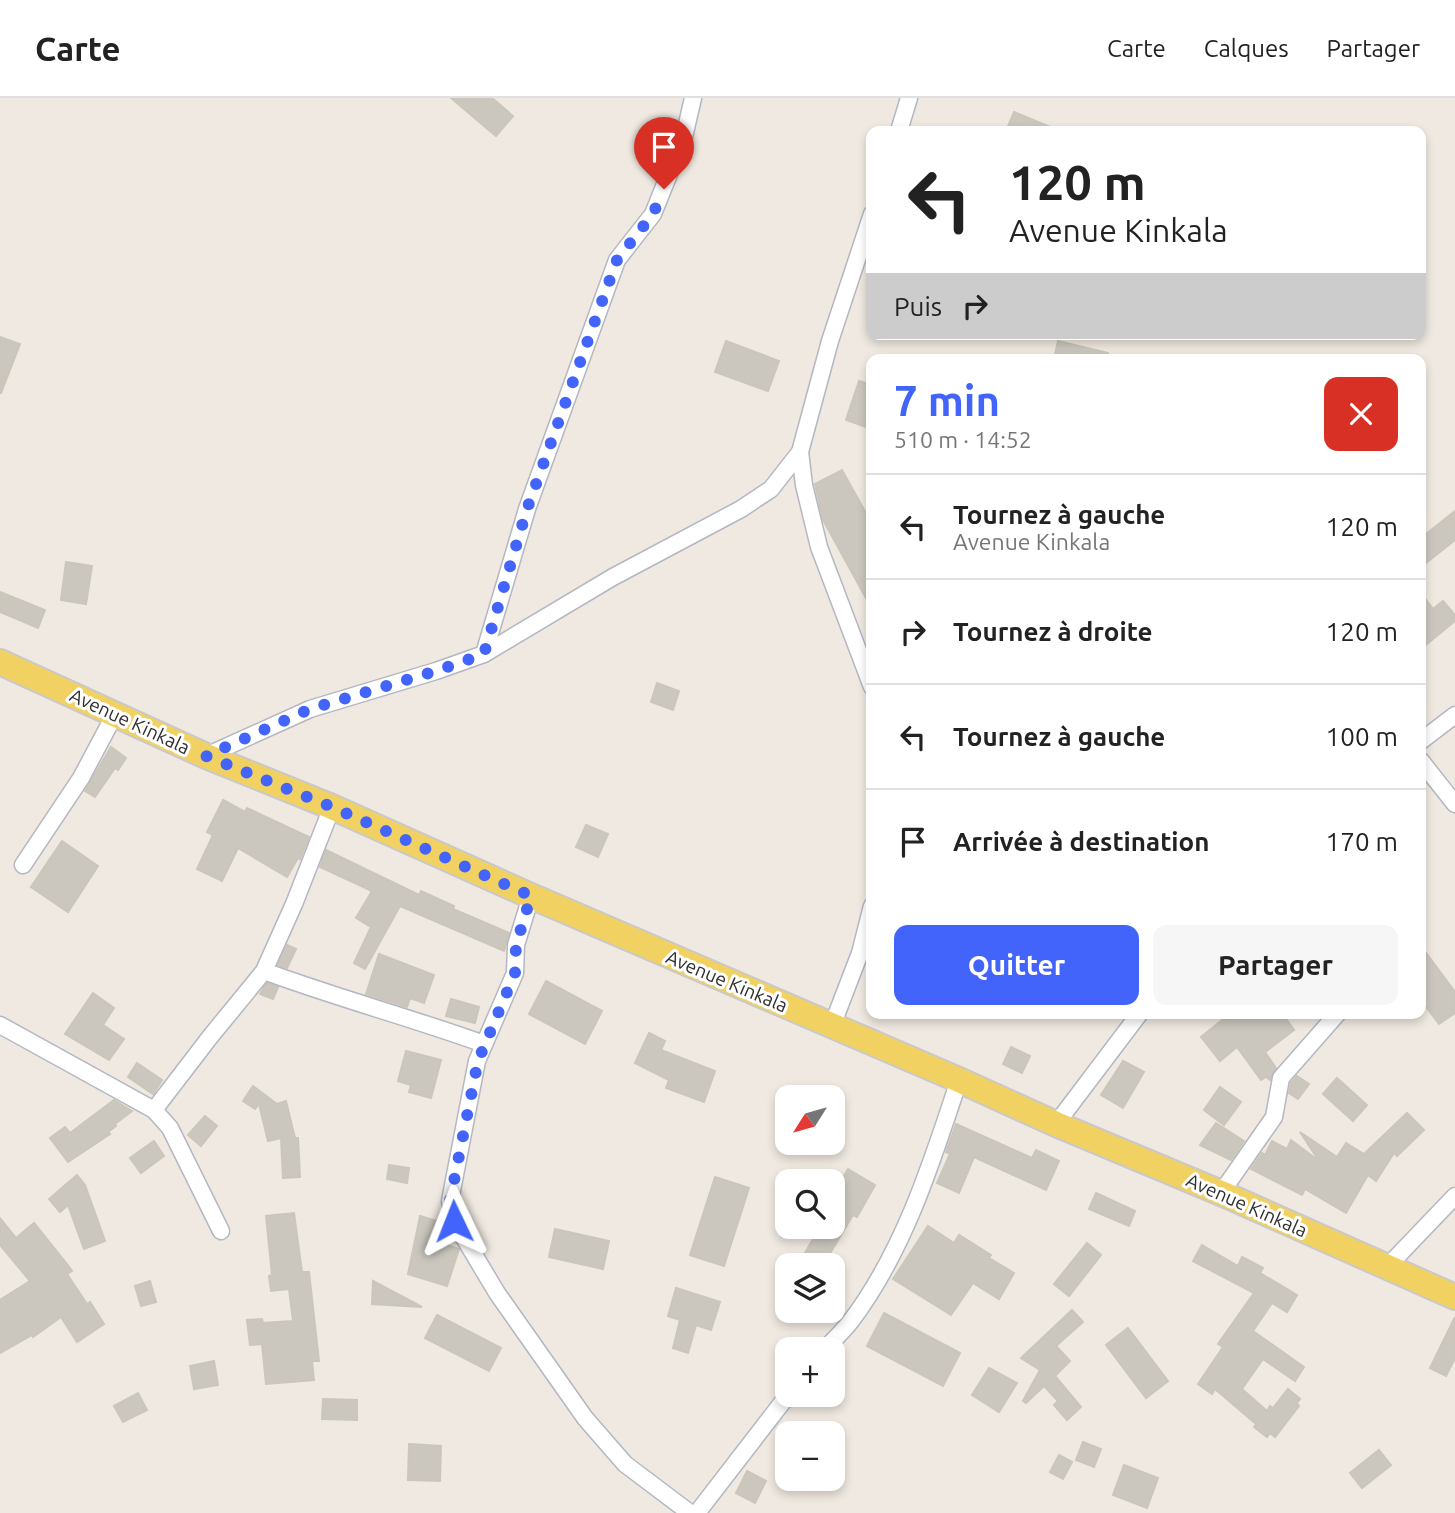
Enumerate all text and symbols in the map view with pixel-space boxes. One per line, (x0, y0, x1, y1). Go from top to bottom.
text: Carte (35, 30, 121, 67)
text: Carte (1107, 35, 1166, 62)
text: Calques (1204, 35, 1289, 62)
text: Partager (1327, 35, 1420, 62)
pin (634, 117, 694, 189)
icon: arrive (645, 128, 683, 166)
icon: left (894, 154, 985, 245)
text: 120 m (1009, 154, 1146, 209)
text: Avenue Kinkala (1009, 212, 1228, 248)
icon: right (956, 287, 994, 325)
text: Puis (894, 292, 942, 321)
text: 7 min (894, 377, 1000, 424)
button: close (1324, 377, 1398, 451)
text: 510 m · 14:52 (894, 427, 1032, 452)
text: Tournez à gauche (953, 500, 1165, 529)
icon: left (894, 508, 932, 546)
text: 120 m (1326, 512, 1398, 541)
text: Avenue Kinkala (953, 529, 1110, 554)
icon: right (894, 613, 932, 651)
text: Tournez à droite (953, 617, 1152, 646)
text: 120 m (1326, 617, 1398, 646)
street label: Avenue Kinkala (66, 684, 194, 758)
icon: left (894, 718, 932, 756)
text: Tournez à gauche (953, 722, 1165, 751)
text: 100 m (1326, 722, 1398, 751)
icon: arrive (894, 823, 932, 861)
text: Arrivée à destination (953, 827, 1209, 856)
text: 170 m (1326, 827, 1398, 856)
button: Quitter (894, 925, 1139, 1005)
button: Partager (1153, 925, 1398, 1005)
street label: Avenue Kinkala (663, 945, 791, 1017)
north arrow (775, 1085, 845, 1155)
map controls (775, 1085, 845, 1491)
button: search (775, 1169, 845, 1239)
street label: Avenue Kinkala (1183, 1169, 1311, 1241)
position arrow (417, 1184, 491, 1258)
button: layers (775, 1253, 845, 1323)
button: + (775, 1337, 845, 1407)
button: − (775, 1421, 845, 1491)

